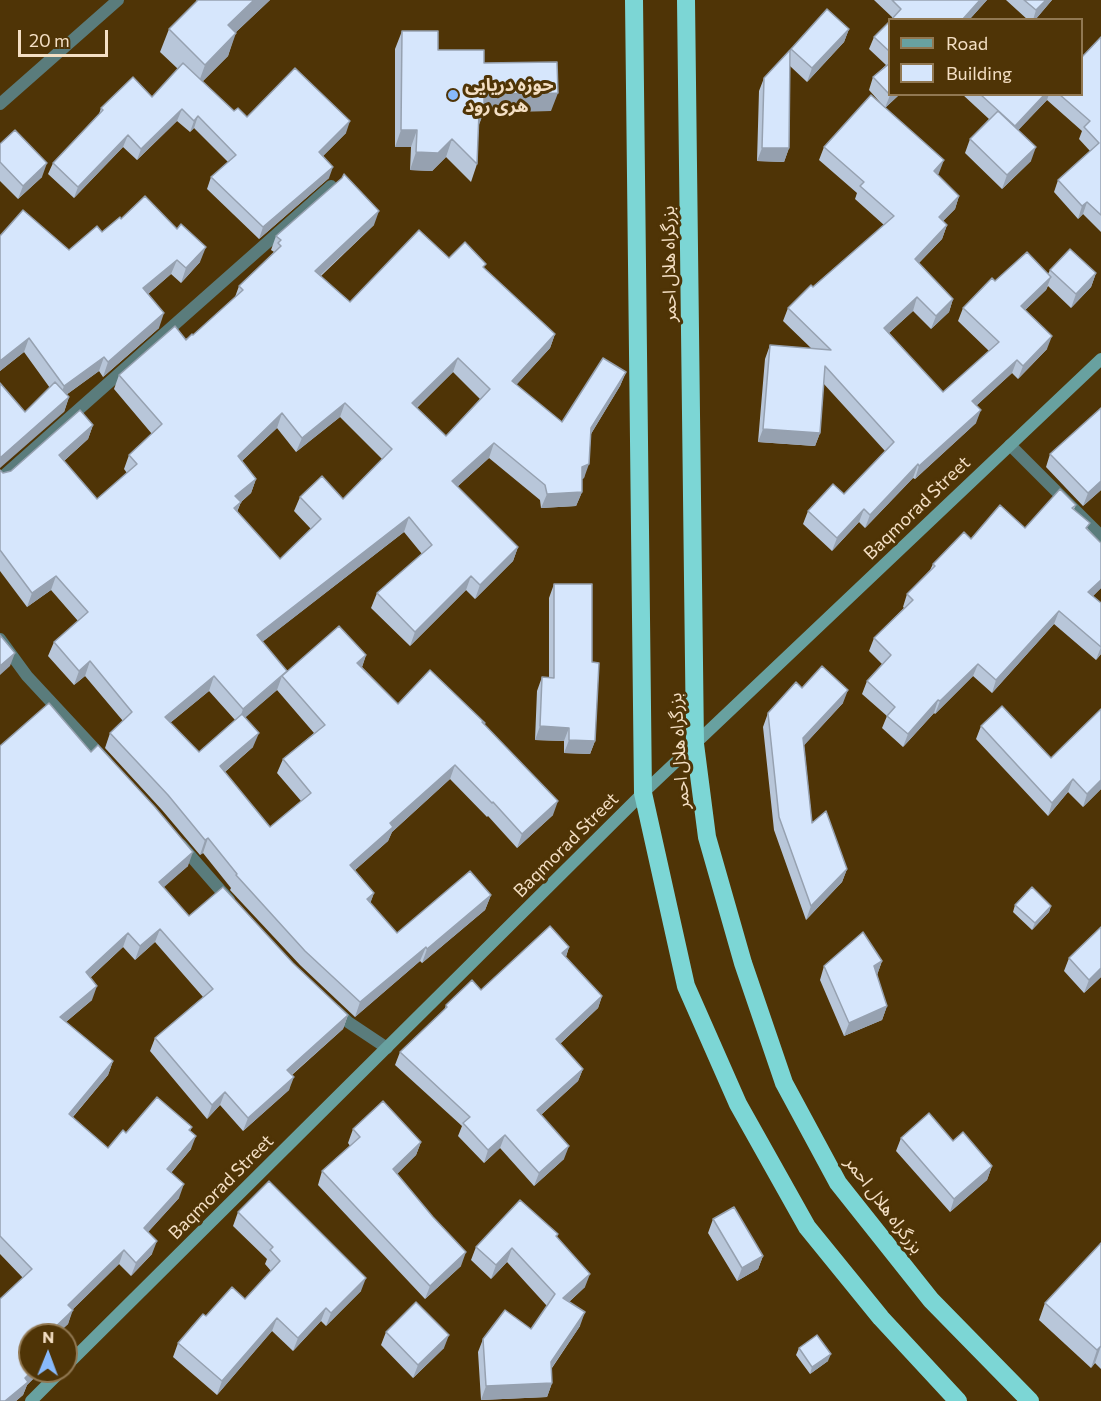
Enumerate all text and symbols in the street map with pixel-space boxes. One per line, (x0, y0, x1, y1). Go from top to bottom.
scale bar (21, 18, 111, 56)
legend (888, 18, 1083, 96)
text: 20 m (29, 29, 70, 51)
text: Road (946, 32, 988, 54)
text: Building (946, 62, 1012, 84)
place label: حوزه دریایی هری رود (465, 74, 553, 116)
marker: حوزه دریایی هری رود (446, 88, 460, 102)
street label: بزرگراه هلال احمر (657, 206, 681, 322)
street label: Baqmorad Street (859, 452, 975, 564)
street label: بزرگراه هلال احمر (664, 692, 694, 810)
street label: Baqmorad Street (509, 788, 623, 902)
street label: Baqmorad Street (164, 1130, 278, 1244)
street label: بزرگراه هلال احمر (840, 1152, 928, 1258)
north arrow (18, 1323, 78, 1383)
text: N (42, 1327, 54, 1346)

